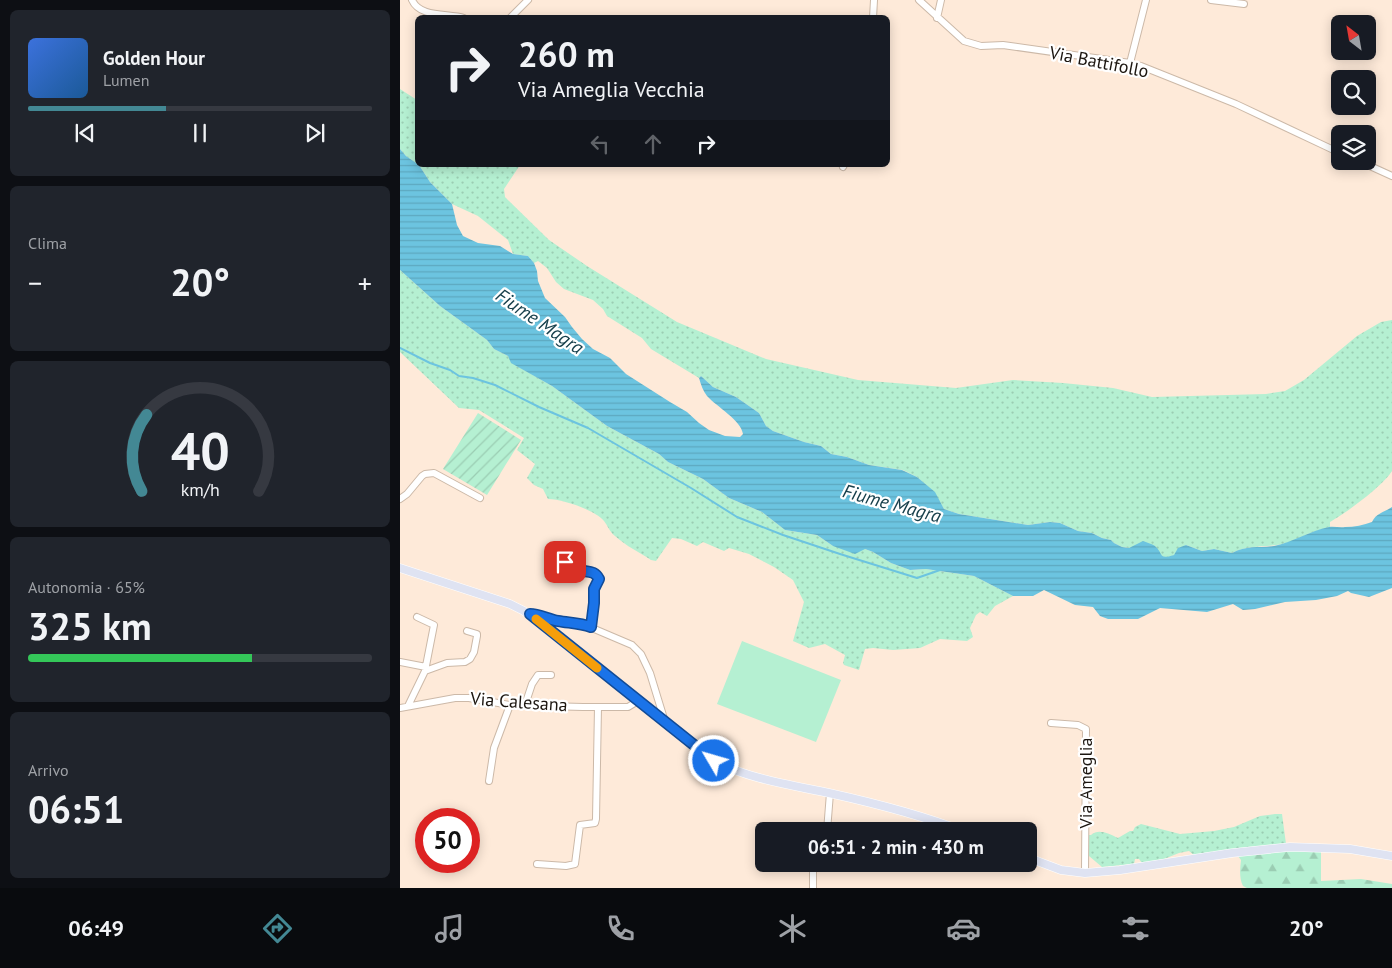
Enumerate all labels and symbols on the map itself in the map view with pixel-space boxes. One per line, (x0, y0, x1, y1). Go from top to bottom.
north arrow (1331, 15, 1376, 60)
street label: Via Battifollo (1047, 40, 1151, 82)
water label: Fiume Magra (491, 283, 589, 360)
water label: Fiume Magra (840, 478, 945, 528)
pin (544, 541, 586, 583)
street label: Via Calesana (469, 687, 568, 716)
position arrow (687, 734, 739, 786)
street label: Via Ameglia (1074, 738, 1097, 829)
speed limit sign: 50 (415, 808, 480, 873)

